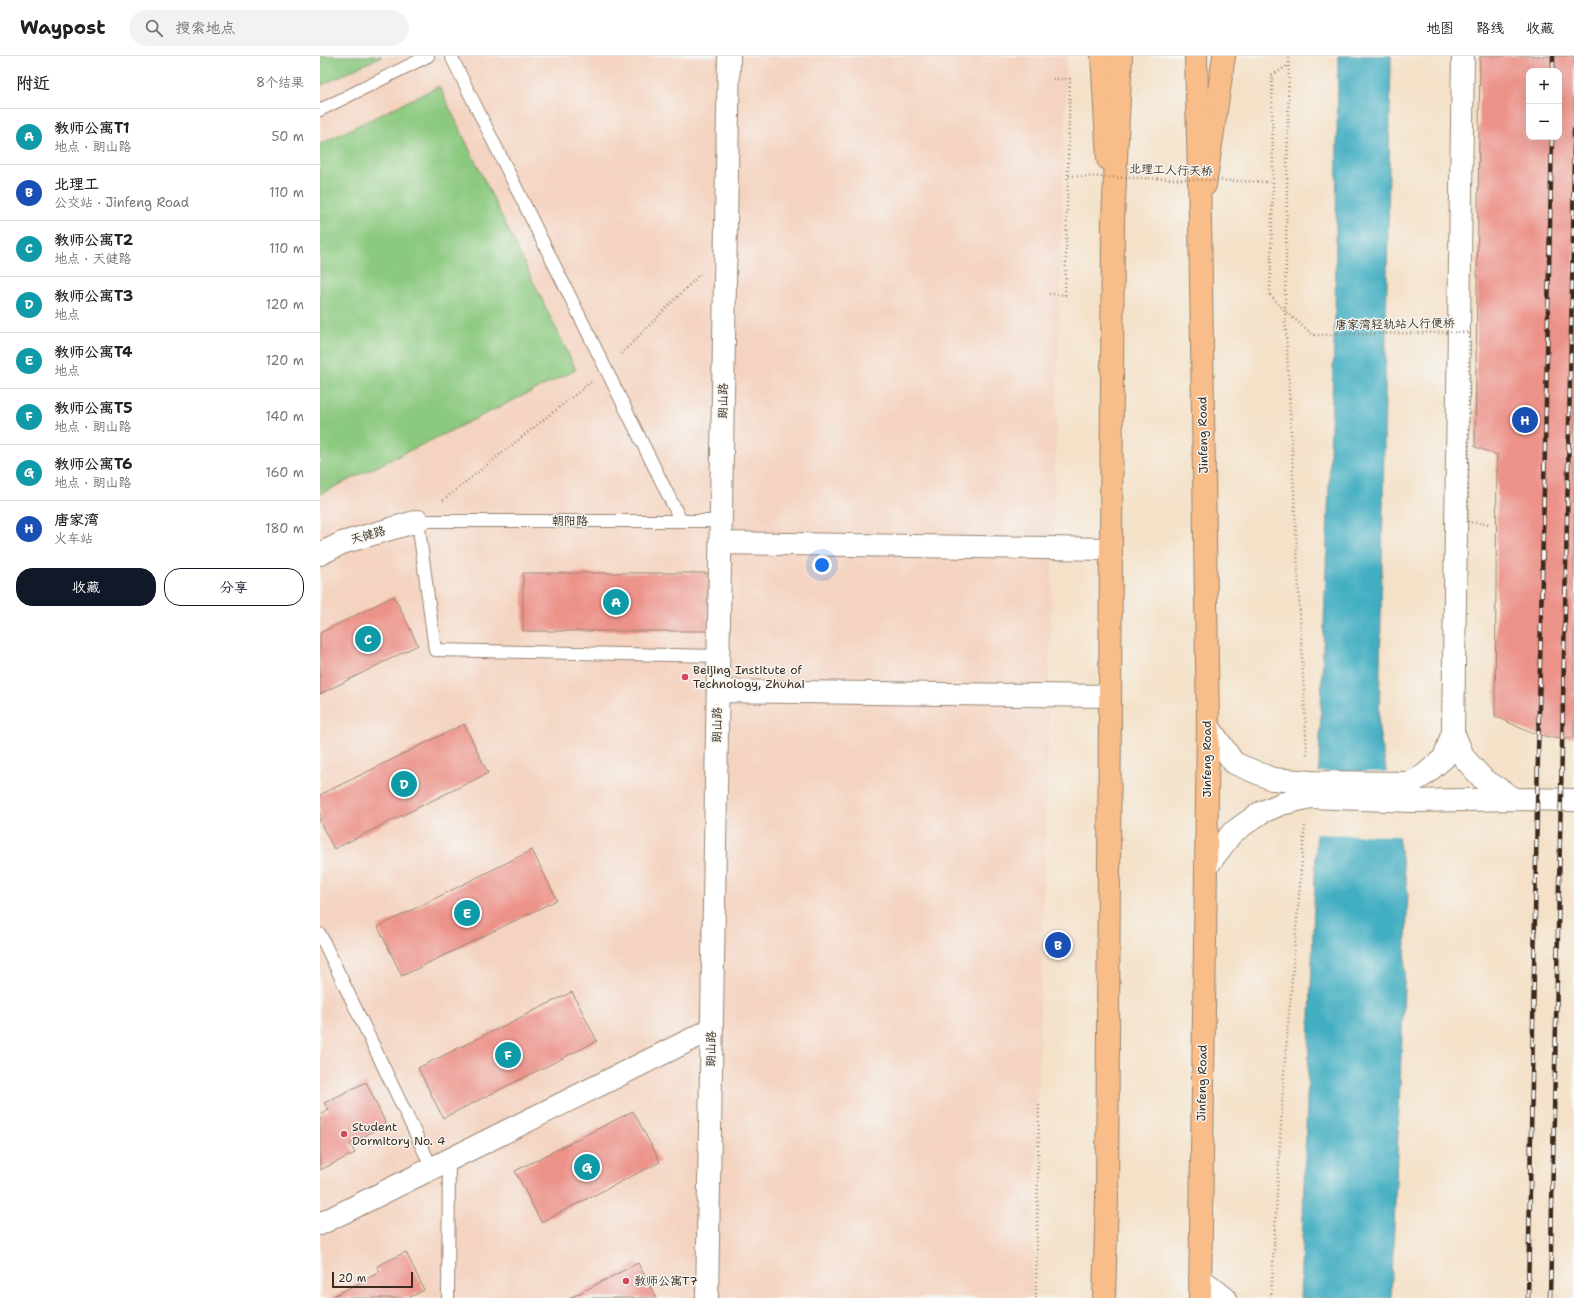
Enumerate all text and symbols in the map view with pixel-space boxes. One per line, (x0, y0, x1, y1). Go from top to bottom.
search box (129, 10, 409, 46)
text: Waypost (20, 15, 105, 40)
icon: search (143, 17, 165, 39)
text: 搜索地点 (175, 18, 235, 38)
text: 地图 (1426, 19, 1454, 37)
text: 路线 (1476, 19, 1504, 37)
text: 收藏 (1526, 19, 1554, 37)
map controls (1526, 68, 1562, 140)
button: + (1526, 68, 1562, 104)
text: 附近 (16, 72, 50, 94)
text: 8个结果 (256, 74, 304, 91)
button: − (1526, 104, 1562, 140)
text: 教师公寓T1 (54, 118, 130, 138)
text: A (24, 128, 34, 145)
text: 50 m (271, 128, 304, 145)
text: 地点 · 朗山路 (54, 138, 132, 155)
street label: 北理工人行天桥 (1129, 161, 1214, 179)
text: 北理工 (54, 174, 99, 194)
text: B (25, 184, 33, 201)
text: 110 m (269, 184, 304, 201)
text: 公交站 · Jinfeng Road (54, 194, 189, 211)
text: 教师公寓T2 (54, 230, 133, 250)
text: C (25, 240, 33, 257)
text: 110 m (269, 240, 304, 257)
text: 地点 · 天健路 (54, 250, 132, 267)
text: 教师公寓T3 (54, 286, 133, 306)
text: D (24, 296, 34, 313)
text: 120 m (266, 296, 304, 313)
text: 地点 (54, 306, 80, 323)
street label: 唐家湾轻轨站人行便桥 (1335, 315, 1456, 333)
text: 教师公寓T4 (54, 342, 133, 362)
text: E (25, 352, 33, 369)
text: 120 m (266, 352, 304, 369)
text: 地点 (54, 362, 80, 379)
street label: 朗山路 (715, 383, 731, 419)
street label: Jinfeng Road (1194, 396, 1212, 474)
text: 教师公寓T5 (54, 398, 133, 418)
pin: H (1512, 405, 1538, 435)
text: F (25, 408, 33, 425)
text: 140 m (265, 408, 304, 425)
text: 地点 · 朗山路 (54, 418, 132, 435)
text: 教师公寓T6 (54, 454, 132, 474)
text: G (24, 464, 34, 481)
text: 160 m (266, 464, 304, 481)
text: 地点 · 朗山路 (54, 474, 132, 491)
text: 唐家湾 (54, 510, 99, 530)
street label: 朝阳路 (552, 513, 588, 529)
text: H (24, 520, 34, 537)
text: 180 m (265, 520, 304, 537)
street label: 天健路 (348, 522, 388, 548)
text: 火车站 (54, 530, 93, 547)
your location (812, 555, 832, 575)
button: 收藏 (16, 568, 156, 606)
button: 分享 (164, 568, 304, 606)
pin: A (603, 587, 629, 617)
pin: C (355, 624, 381, 654)
place label: Beijing Institute of Technology, Zhuhai (693, 662, 805, 692)
marker: Beijing Institute of Technology, Zhuhai (680, 672, 690, 682)
street label: 朗山路 (709, 707, 725, 743)
street label: Jinfeng Road (1199, 720, 1215, 798)
pin: D (391, 769, 417, 799)
pin: E (454, 898, 480, 928)
pin: B (1045, 930, 1071, 960)
street label: 朗山路 (703, 1031, 719, 1067)
pin: F (495, 1040, 521, 1070)
street label: Jinfeng Road (1193, 1044, 1211, 1122)
place label: Student Dormitory No. 4 (352, 1119, 445, 1149)
marker: Student Dormitory No. 4 (339, 1129, 349, 1139)
pin: G (574, 1152, 600, 1182)
scale bar (332, 1270, 413, 1289)
text: 20 m (338, 1271, 366, 1286)
place label: 教师公寓T7 (634, 1273, 698, 1289)
marker: 教师公寓T7 (621, 1276, 631, 1286)

